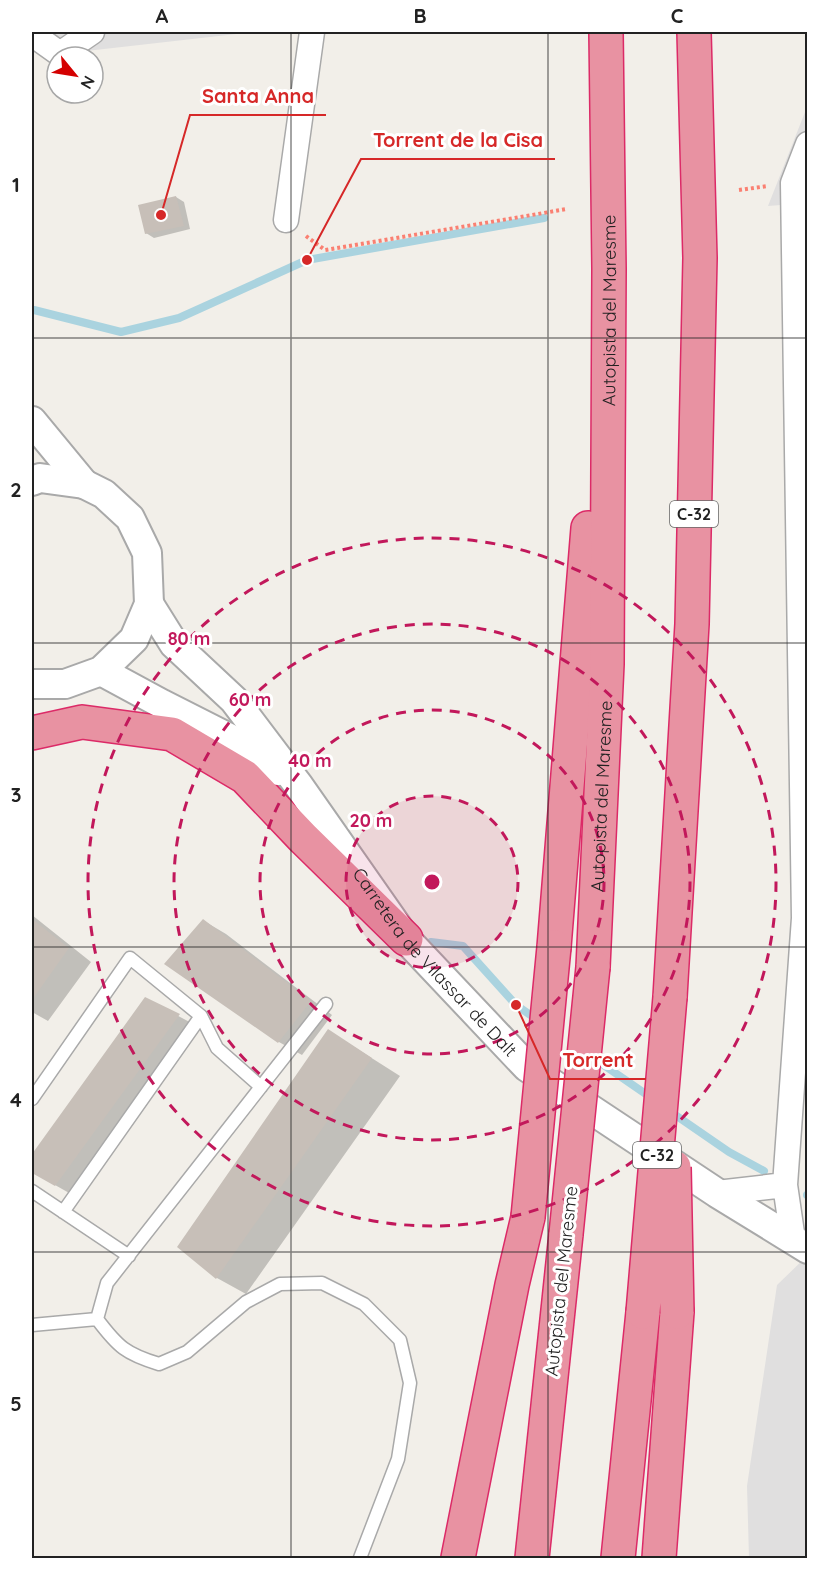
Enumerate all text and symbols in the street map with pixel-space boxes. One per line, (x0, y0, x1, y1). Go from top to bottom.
text: A (156, 3, 169, 28)
text: B (413, 3, 427, 28)
text: C (671, 3, 684, 28)
north arrow (45, 45, 105, 105)
text: N (76, 72, 100, 93)
callout: Santa Anna (190, 77, 326, 115)
text: Santa Anna (202, 83, 314, 108)
callout: Torrent de la Cisa (361, 121, 555, 159)
text: Torrent de la Cisa (373, 127, 543, 152)
text: 1 (12, 172, 20, 197)
street label: Autopista del Maresme (597, 214, 621, 406)
text: 2 (10, 477, 22, 502)
road number: C-32 (670, 501, 718, 527)
text: 80 m (168, 627, 210, 650)
text: 60 m (229, 688, 271, 711)
street label: Autopista del Maresme (585, 700, 617, 892)
text: 40 m (288, 749, 332, 772)
text: 3 (11, 782, 21, 807)
text: 20 m (350, 809, 392, 832)
street label: Carretera de Vilassar de Dalt (348, 863, 522, 1061)
centre of rings (422, 872, 442, 892)
callout: Torrent (550, 1041, 646, 1079)
text: Torrent (562, 1047, 634, 1072)
text: 4 (10, 1087, 22, 1112)
road number: C-32 (633, 1142, 681, 1168)
street label: Autopista del Maresme (540, 1185, 582, 1377)
text: 5 (10, 1391, 22, 1416)

